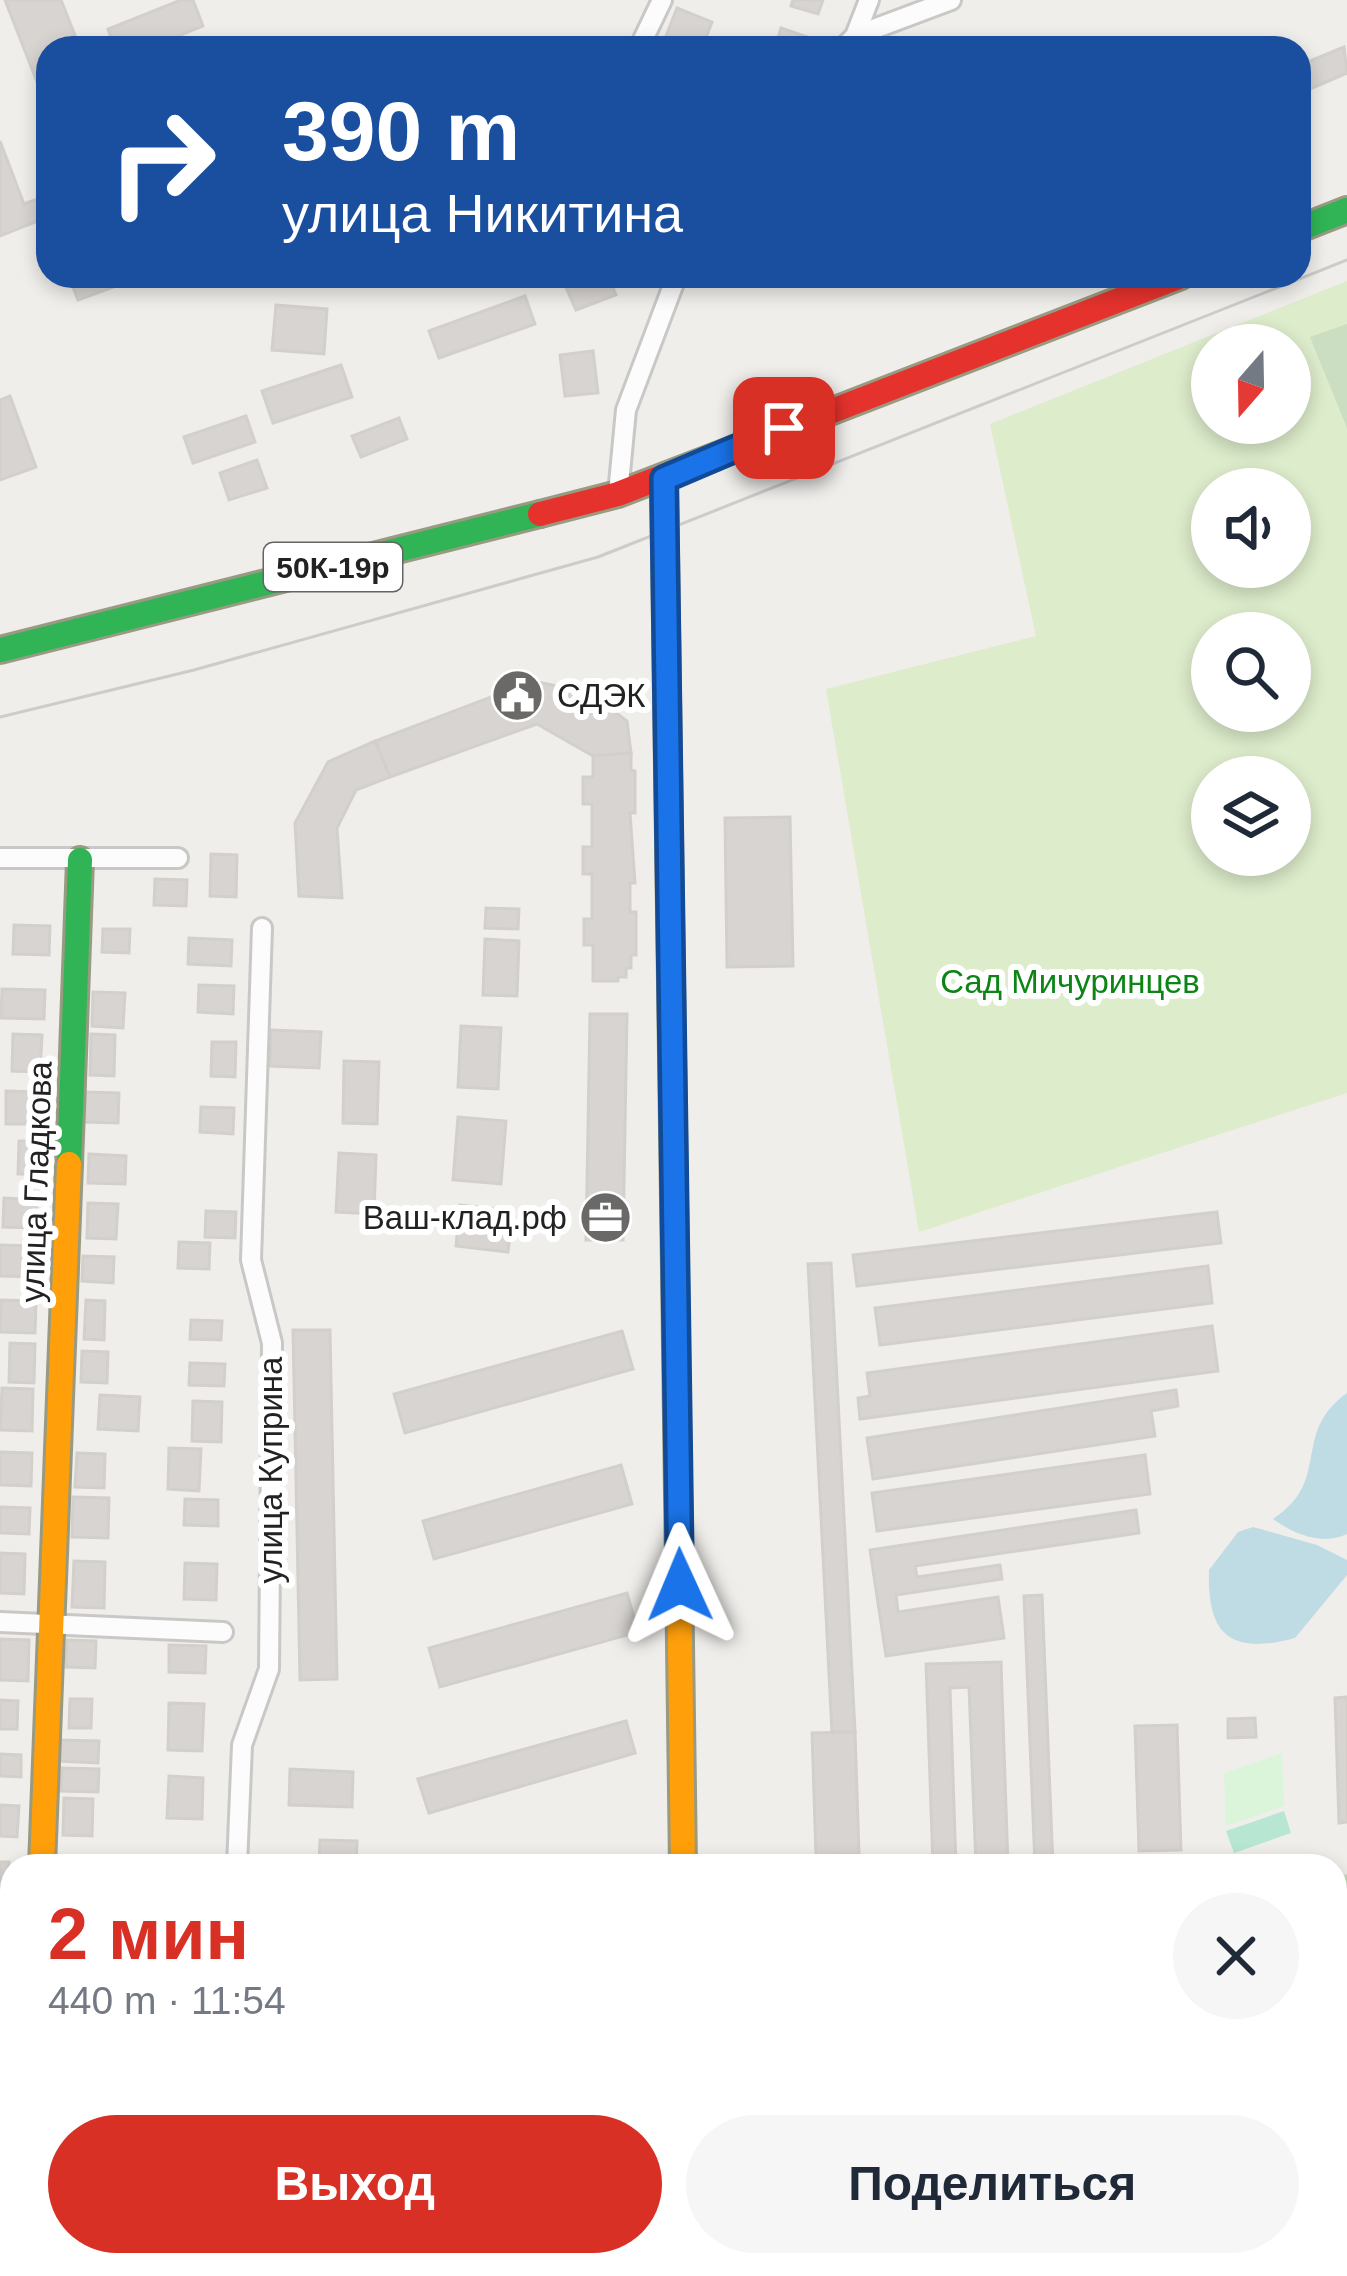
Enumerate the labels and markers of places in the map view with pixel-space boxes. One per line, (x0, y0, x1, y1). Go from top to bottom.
pin (733, 377, 835, 479)
public building icon: СДЭК (490, 667, 546, 723)
place label: СДЭК (557, 677, 646, 714)
office icon: Ваш-клад.рф (578, 1189, 634, 1245)
place label: Ваш-клад.рф (363, 1199, 567, 1236)

